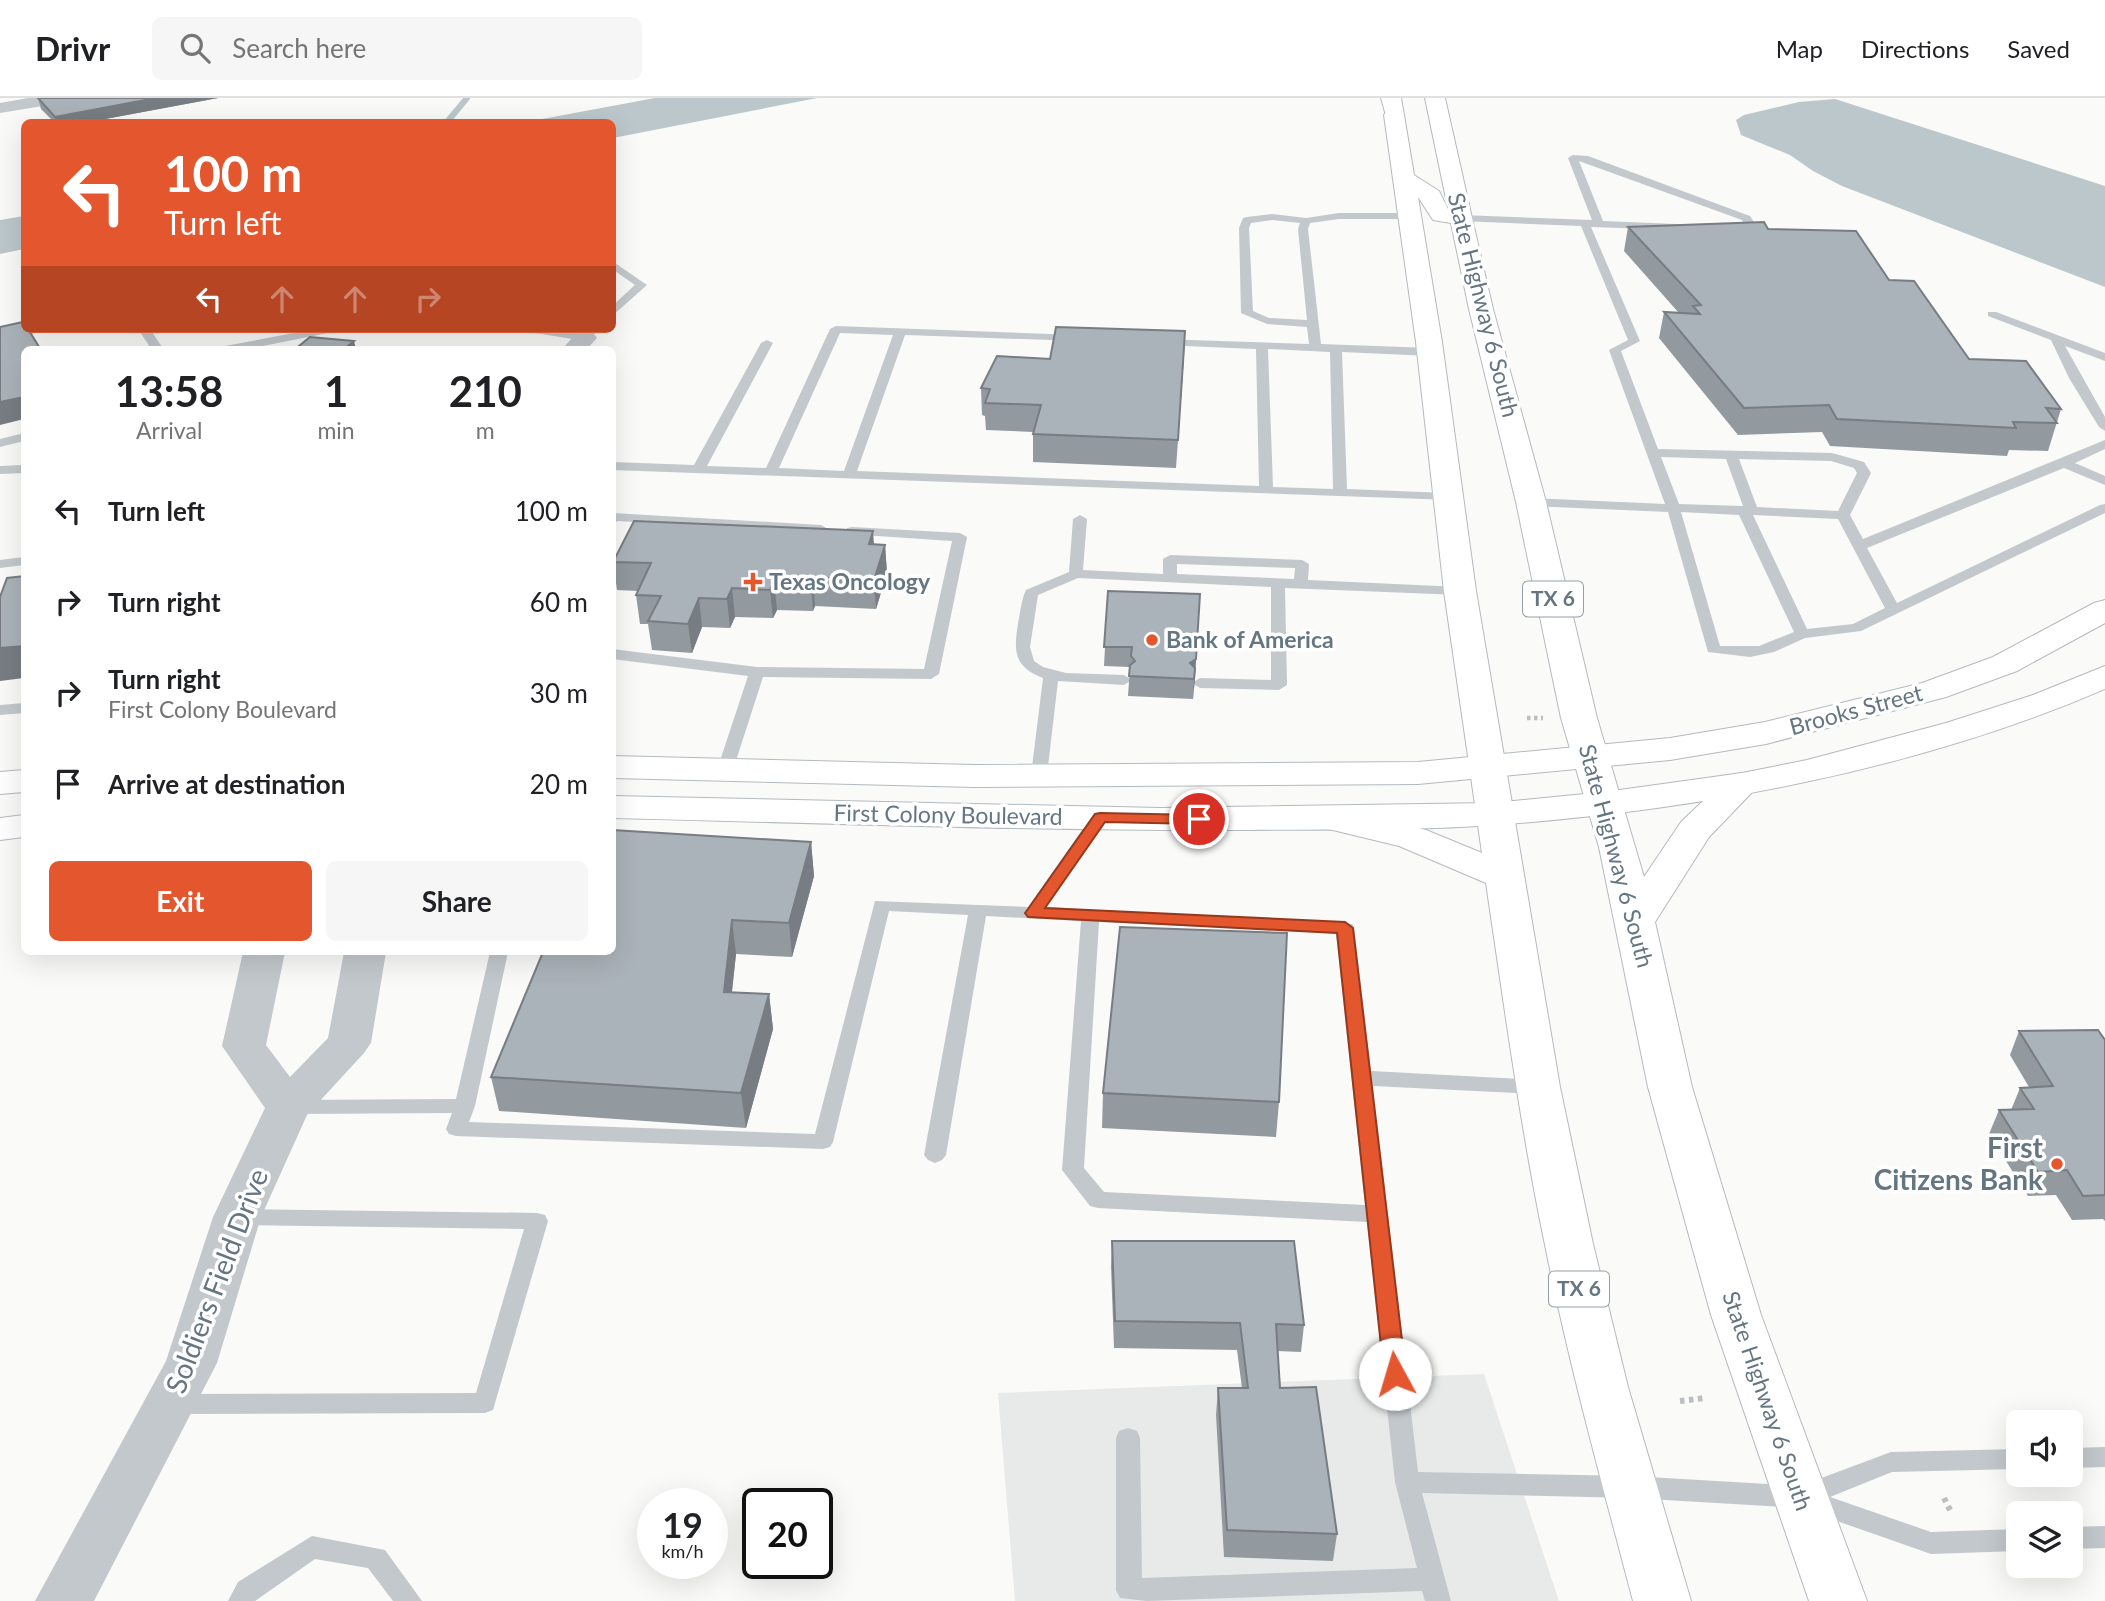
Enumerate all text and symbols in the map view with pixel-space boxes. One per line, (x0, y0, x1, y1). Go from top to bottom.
search box (152, 17, 642, 80)
text: Drivr (35, 28, 110, 68)
icon: search (176, 29, 214, 67)
text: Search here (232, 32, 366, 64)
text: Map (1776, 34, 1823, 63)
text: Directions (1861, 34, 1969, 63)
text: Saved (2007, 34, 2070, 63)
text: 100 m (164, 144, 302, 202)
icon: left (49, 147, 140, 238)
street label: State Highway 6 South (1443, 190, 1525, 420)
text: Turn left (164, 203, 281, 242)
icon: left (190, 280, 228, 318)
icon: ahead (263, 280, 301, 318)
icon: ahead (336, 280, 374, 318)
icon: right (409, 280, 447, 318)
text: 13:58 (115, 366, 223, 416)
text: 1 (324, 366, 348, 416)
text: 210 (449, 366, 522, 416)
text: Arrival (136, 416, 202, 444)
text: min (317, 416, 355, 444)
text: m (476, 416, 495, 444)
icon: left (49, 492, 87, 530)
text: Turn left (108, 495, 205, 527)
text: 100 m (515, 495, 588, 527)
place label: Texas Oncology (769, 567, 931, 595)
marker: Texas Oncology (743, 572, 763, 592)
road number: TX 6 (1523, 582, 1583, 616)
icon: right (49, 583, 87, 621)
text: Turn right (108, 586, 221, 618)
text: 60 m (530, 586, 588, 618)
place label: Bank of America (1166, 625, 1334, 653)
marker: Bank of America (1144, 632, 1160, 648)
text: Turn right (108, 663, 221, 695)
icon: right (49, 674, 87, 712)
text: 30 m (530, 677, 588, 709)
street label: Brooks Street (1786, 678, 1926, 740)
text: First Colony Boulevard (108, 695, 337, 723)
street label: State Highway 6 South (1574, 741, 1660, 971)
icon: arrive (49, 765, 87, 803)
text: Arrive at destination (108, 768, 345, 800)
text: 20 m (530, 768, 588, 800)
pin (1169, 789, 1229, 849)
street label: First Colony Boulevard (833, 798, 1063, 830)
icon: arrive (1180, 800, 1218, 838)
button: Exit (49, 861, 312, 941)
button: Share (326, 861, 588, 941)
place label: First Citizens Bank (1874, 1130, 2044, 1196)
marker: First Citizens Bank (2049, 1156, 2065, 1172)
street label: Soldiers Field Drive (158, 1164, 275, 1398)
road number: TX 6 (1549, 1272, 1609, 1306)
street label: State Highway 6 South (1717, 1287, 1819, 1514)
position arrow (1358, 1337, 1432, 1411)
map controls (2006, 1410, 2083, 1578)
button: sound (2006, 1410, 2083, 1487)
speed limit sign: 20 (742, 1488, 833, 1579)
button: layers (2006, 1501, 2083, 1578)
text: 19 (662, 1503, 703, 1545)
text: km/h (661, 1540, 704, 1562)

